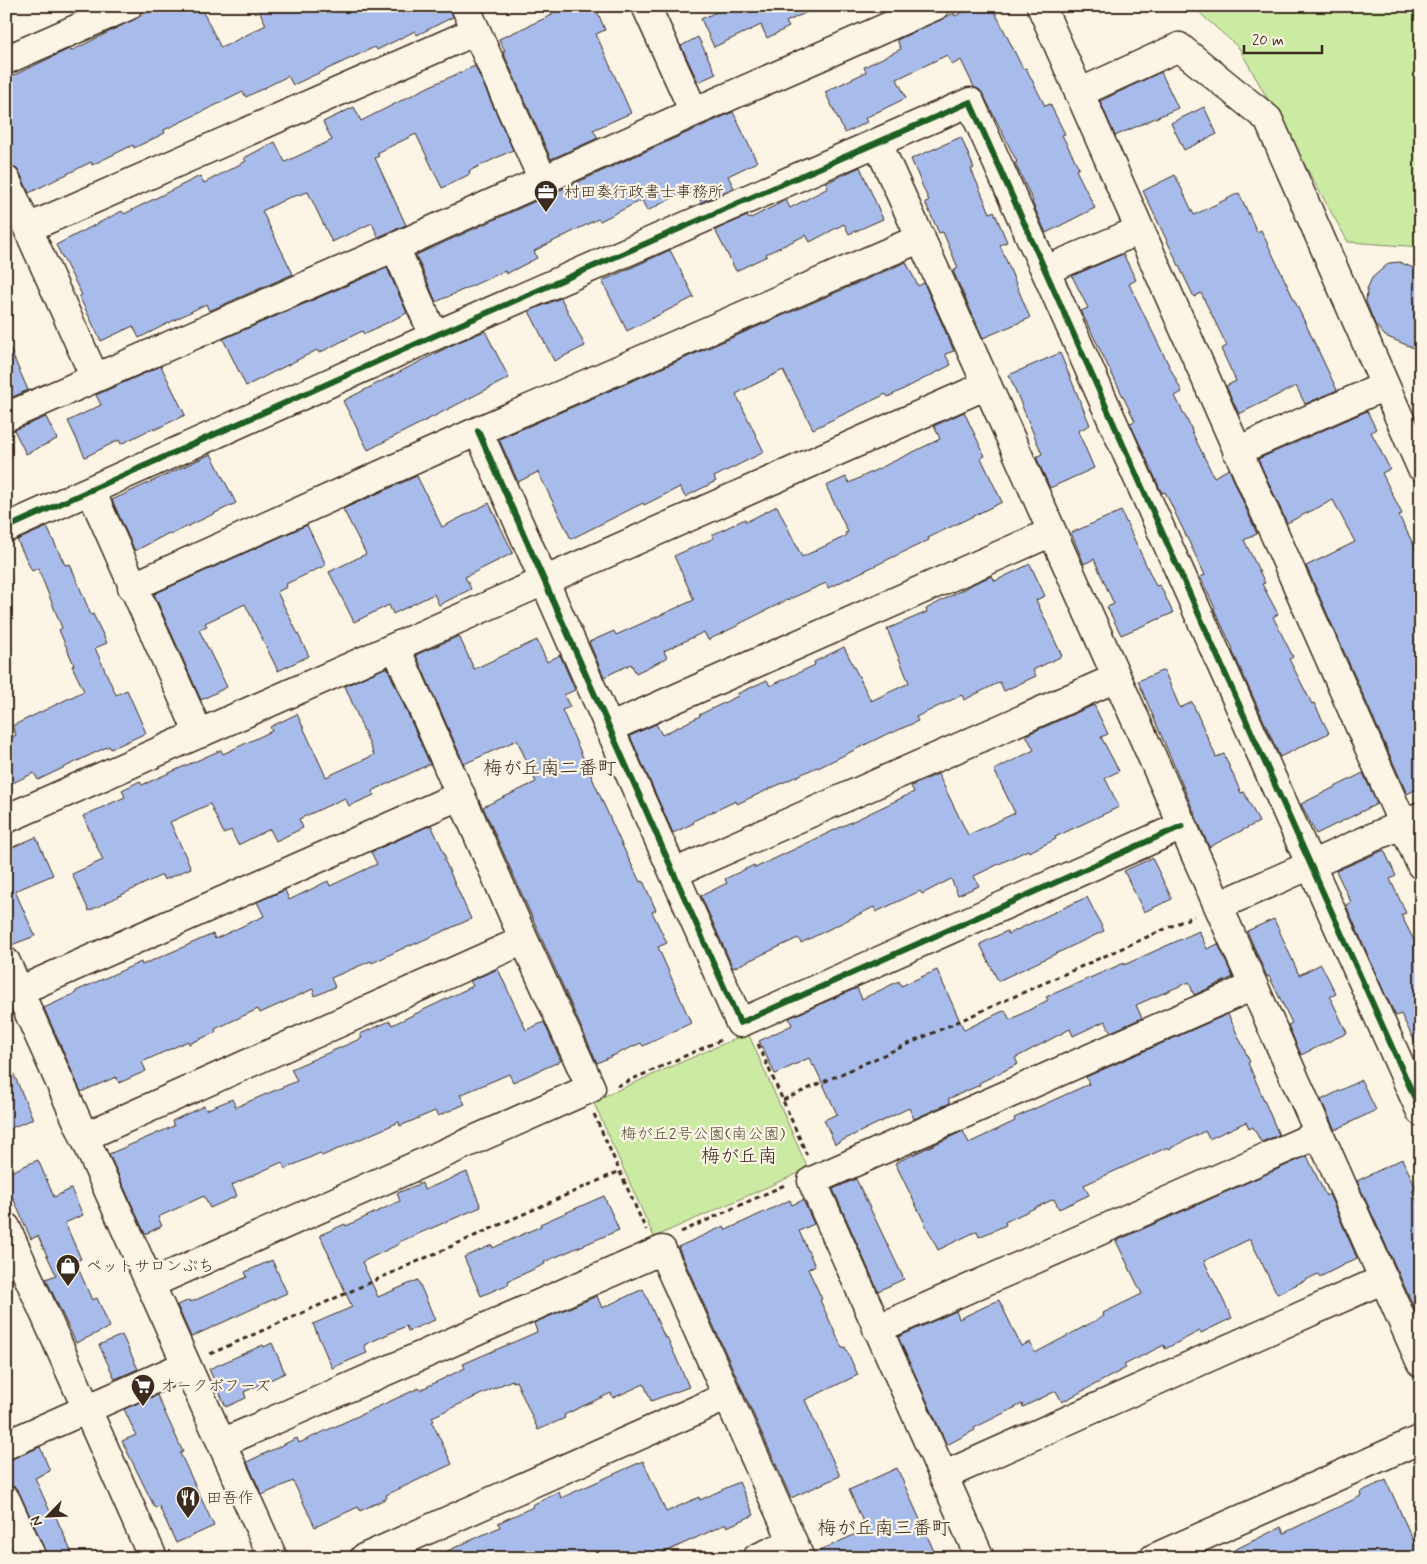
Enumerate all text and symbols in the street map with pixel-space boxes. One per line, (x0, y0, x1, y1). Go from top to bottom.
scale bar (1244, 22, 1322, 54)
text: 20 m (1252, 31, 1284, 51)
office icon: 村田奏行政書士事務所 (533, 179, 559, 213)
place label: 村田奏行政書士事務所 (564, 182, 724, 203)
district label: 梅が丘南二番町 (483, 756, 617, 781)
park label: 梅が丘2号公園(南公園) (621, 1124, 786, 1145)
district label: 梅が丘南 (701, 1144, 777, 1169)
shop icon: ペットサロンぷち (55, 1253, 81, 1287)
place label: ペットサロンぷち (86, 1256, 214, 1277)
supermarket icon: オークボフーズ (130, 1373, 156, 1407)
place label: オークボフーズ (160, 1376, 270, 1397)
restaurant icon: 田吾作 (175, 1485, 201, 1519)
place label: 田吾作 (206, 1488, 254, 1509)
north arrow (22, 1492, 72, 1542)
text: N (27, 1513, 47, 1529)
district label: 梅が丘南三番町 (817, 1516, 951, 1541)

